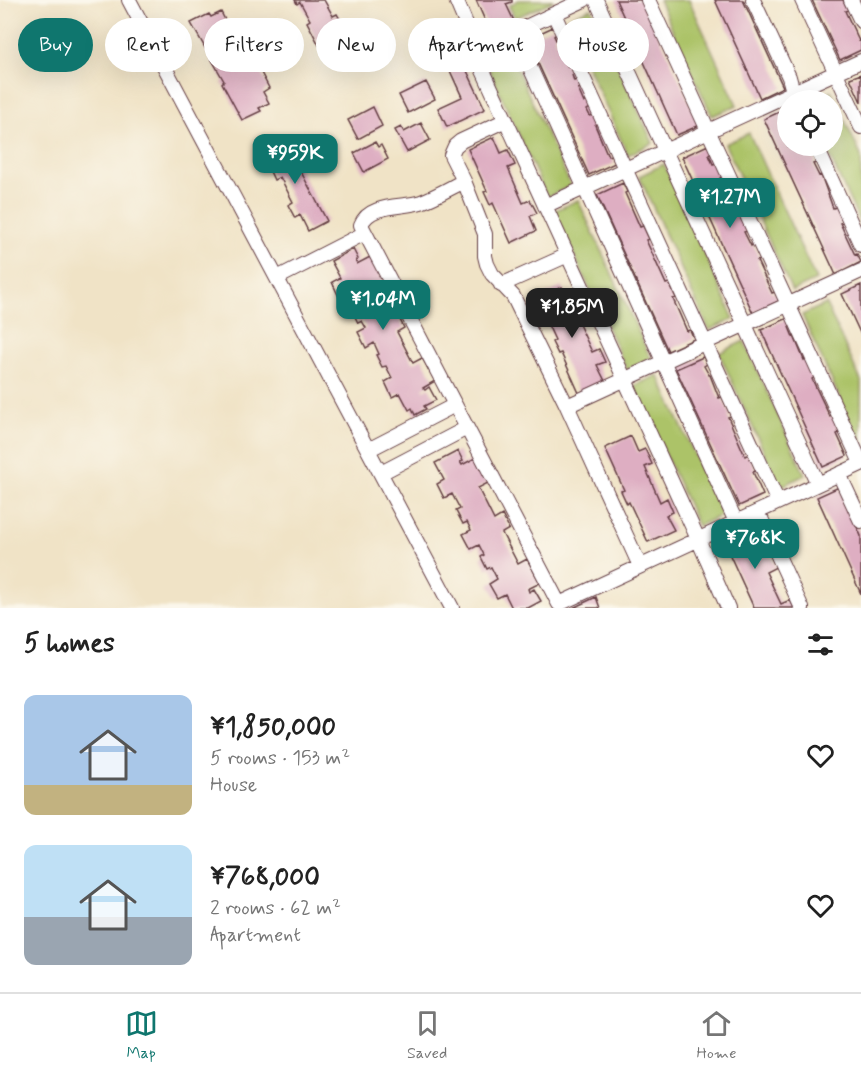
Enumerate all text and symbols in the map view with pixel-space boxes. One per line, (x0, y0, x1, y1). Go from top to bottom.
chip: Buy (18, 18, 93, 72)
chip: Rent (105, 18, 192, 72)
chip: Filters (204, 18, 304, 72)
chip: New (316, 18, 396, 72)
chip: Apartment (408, 18, 545, 72)
chip: House (557, 18, 649, 72)
map controls (777, 90, 843, 156)
button: locate (777, 90, 843, 156)
pin: ¥959K (253, 134, 337, 185)
text: ¥959K (267, 140, 323, 167)
pin: ¥1.27M (681, 178, 779, 229)
text: ¥1.27M (699, 184, 761, 211)
pin: ¥1.04M (334, 280, 432, 331)
text: ¥1.04M (350, 286, 416, 313)
pin: ¥1.85M (523, 288, 621, 339)
text: ¥1.85M (540, 294, 604, 321)
pin: ¥768K (713, 519, 797, 570)
text: ¥768K (725, 525, 785, 552)
text: 5 homes (24, 627, 115, 661)
icon: filters (804, 628, 837, 661)
text: ¥1,850,000 (210, 711, 336, 745)
icon: home (72, 719, 144, 791)
icon: heart (804, 739, 837, 772)
text: 5 rooms · 153 m² (210, 745, 350, 772)
text: House (210, 772, 257, 799)
text: ¥768,000 (210, 861, 320, 895)
icon: home (72, 869, 144, 941)
icon: heart (804, 889, 837, 922)
text: 2 rooms · 62 m² (210, 895, 341, 922)
text: Apartment (210, 922, 301, 949)
tab: Map (125, 1007, 158, 1064)
tab: Saved (407, 1007, 447, 1064)
tab: Home (697, 1007, 736, 1064)

